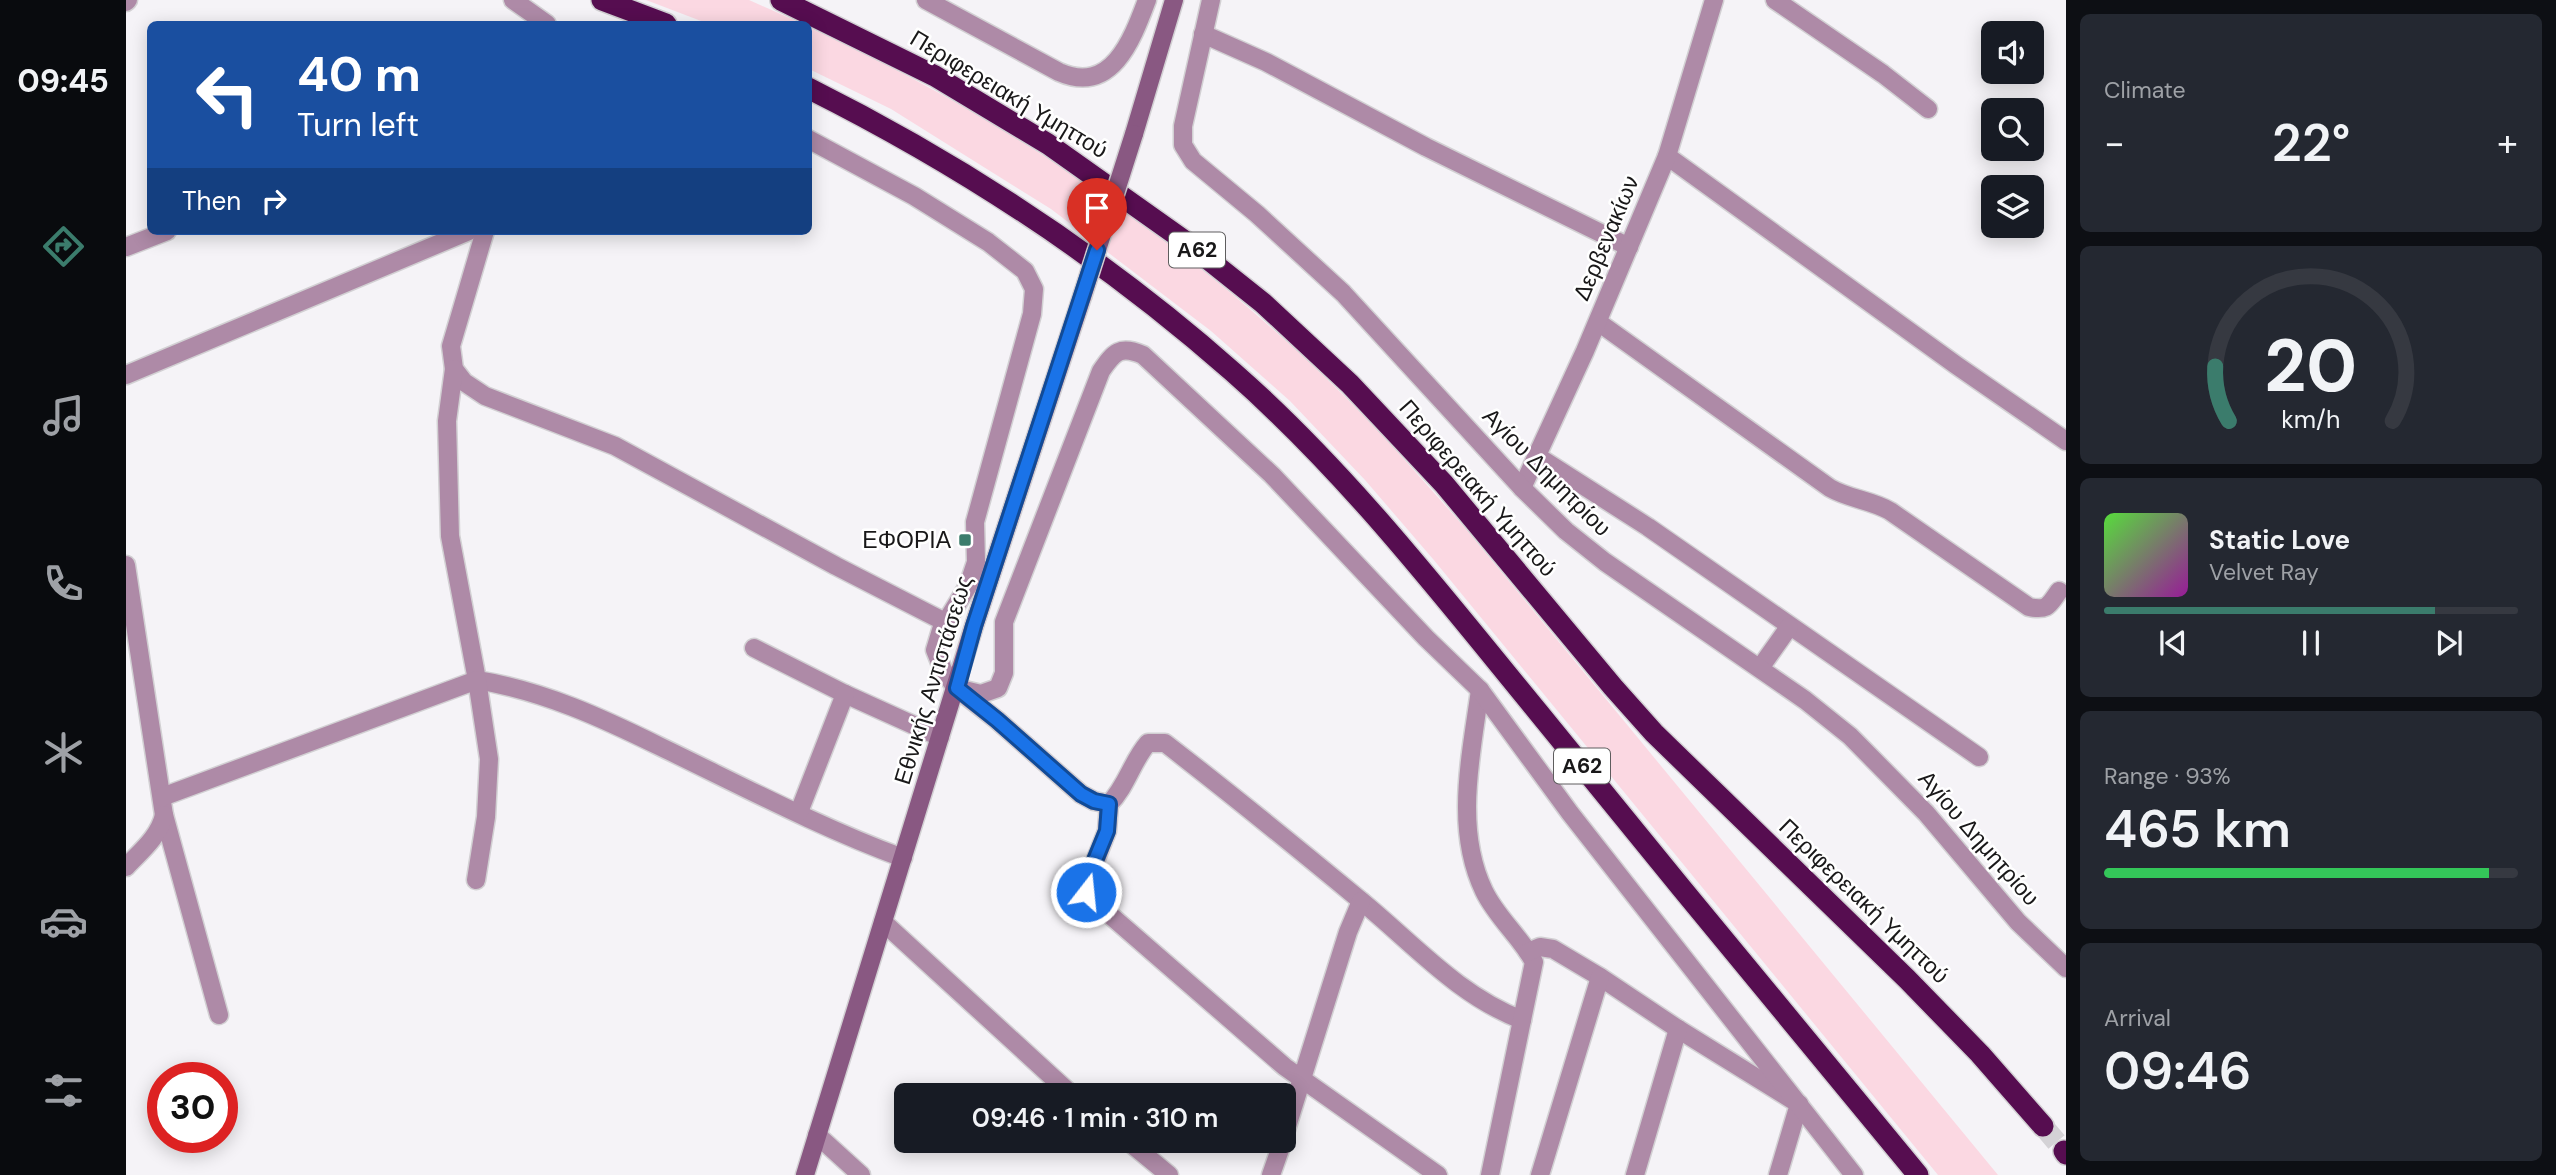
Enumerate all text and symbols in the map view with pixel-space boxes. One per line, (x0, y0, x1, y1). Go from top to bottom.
map controls (1981, 21, 2044, 238)
button: sound (1981, 21, 2044, 84)
street label: Περιφερειακή Υμηττού (905, 23, 1113, 165)
text: 40 m (297, 42, 421, 106)
icon: left (182, 49, 273, 140)
text: 09:45 (17, 60, 109, 102)
text: Climate (2104, 75, 2186, 105)
button: search (1981, 98, 2044, 161)
text: Turn left (297, 104, 419, 146)
text: 22° (2272, 109, 2350, 177)
text: − (2104, 118, 2125, 168)
text: + (2497, 118, 2518, 168)
street label: Δερβενακίων (1566, 171, 1646, 305)
button: layers (1981, 175, 2044, 238)
pin (1067, 178, 1127, 250)
icon: right (255, 182, 293, 220)
text: Then (182, 184, 241, 218)
icon: arrive (1078, 189, 1116, 227)
icon: directions (39, 222, 88, 271)
road number: Α62 (1169, 232, 1225, 268)
text: 20 (2265, 320, 2357, 415)
icon: music (39, 391, 88, 440)
street label: Περιφερειακή Υμηττού (1393, 393, 1563, 583)
street label: Αγίου Δημητρίου (1476, 401, 1618, 543)
text: km/h (2281, 403, 2341, 436)
text: Static Love (2209, 523, 2350, 557)
place label: ΕΦΟΡΙΑ (862, 525, 952, 555)
marker: ΕΦΟΡΙΑ (957, 532, 973, 548)
text: Velvet Ray (2209, 557, 2319, 587)
icon: phone (39, 559, 88, 608)
street label: Εθνικής Αντιστάσεως (887, 572, 979, 788)
icon: previous (2154, 624, 2192, 662)
icon: pause (2292, 624, 2330, 662)
icon: next (2430, 624, 2468, 662)
icon: climate (39, 728, 88, 777)
road number: Α62 (1554, 748, 1610, 784)
text: Range · 93% (2104, 761, 2231, 791)
street label: Αγίου Δημητρίου (1912, 764, 2046, 912)
text: 465 km (2104, 795, 2291, 863)
street label: Περιφερειακή Υμηττού (1773, 812, 1955, 990)
position arrow (1049, 855, 1123, 929)
icon: car (39, 897, 88, 946)
text: Arrival (2104, 1003, 2171, 1033)
text: 09:46 (2104, 1037, 2252, 1105)
speed limit sign: 30 (147, 1062, 238, 1153)
icon: filters (39, 1066, 88, 1115)
text: 09:46 · 1 min · 310 m (972, 1101, 1218, 1135)

